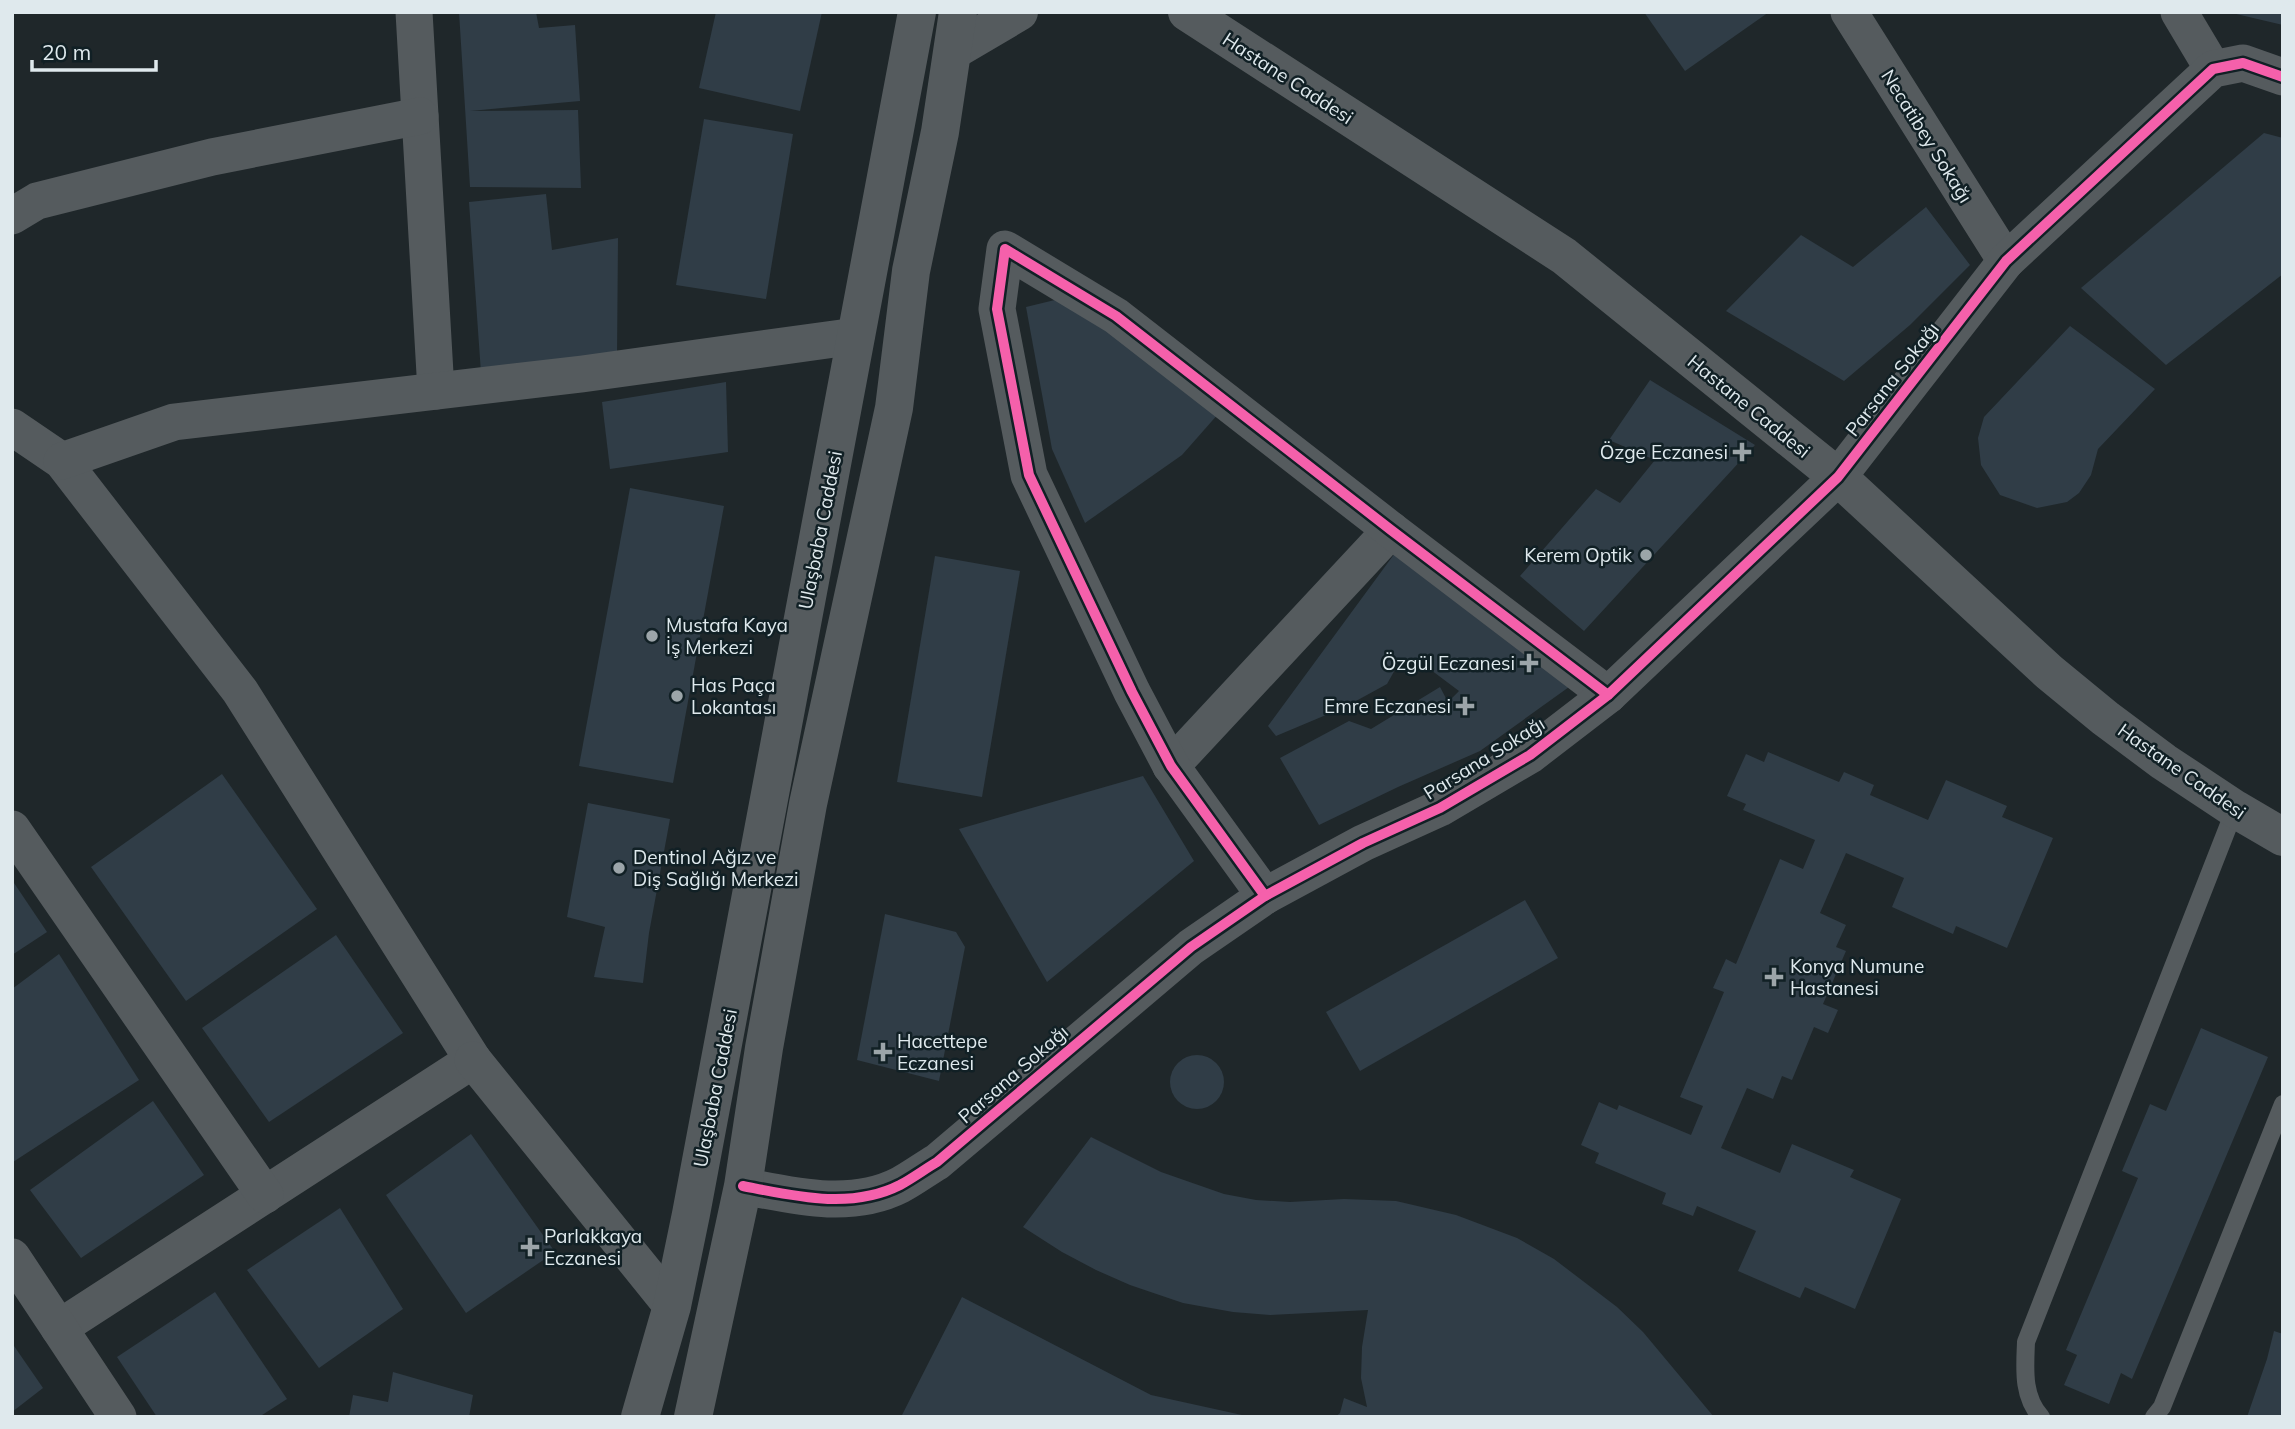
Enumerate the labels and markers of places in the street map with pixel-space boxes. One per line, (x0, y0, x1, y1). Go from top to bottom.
place label: Özge Eczanesi (1600, 440, 1728, 464)
marker: Özge Eczanesi (1734, 444, 1750, 460)
place label: Kerem Optik (1524, 543, 1632, 567)
marker: Kerem Optik (1638, 547, 1654, 563)
place label: Mustafa Kaya İş Merkezi (666, 613, 788, 659)
marker: Mustafa Kaya İş Merkezi (644, 628, 660, 644)
place label: Özgül Eczanesi (1382, 651, 1515, 675)
marker: Özgül Eczanesi (1521, 655, 1537, 671)
place label: Has Paça Lokantası (691, 673, 776, 719)
marker: Has Paça Lokantası (669, 688, 685, 704)
place label: Emre Eczanesi (1324, 694, 1451, 718)
marker: Emre Eczanesi (1457, 698, 1473, 714)
place label: Dentinol Ağız ve Diş Sağlığı Merkezi (633, 845, 799, 891)
marker: Dentinol Ağız ve Diş Sağlığı Merkezi (611, 860, 627, 876)
place label: Konya Numune Hastanesi (1790, 954, 1924, 1000)
marker: Konya Numune Hastanesi (1764, 967, 1784, 987)
place label: Hacettepe Eczanesi (897, 1029, 988, 1075)
marker: Hacettepe Eczanesi (875, 1044, 891, 1060)
place label: Parlakkaya Eczanesi (544, 1224, 642, 1270)
marker: Parlakkaya Eczanesi (522, 1239, 538, 1255)

